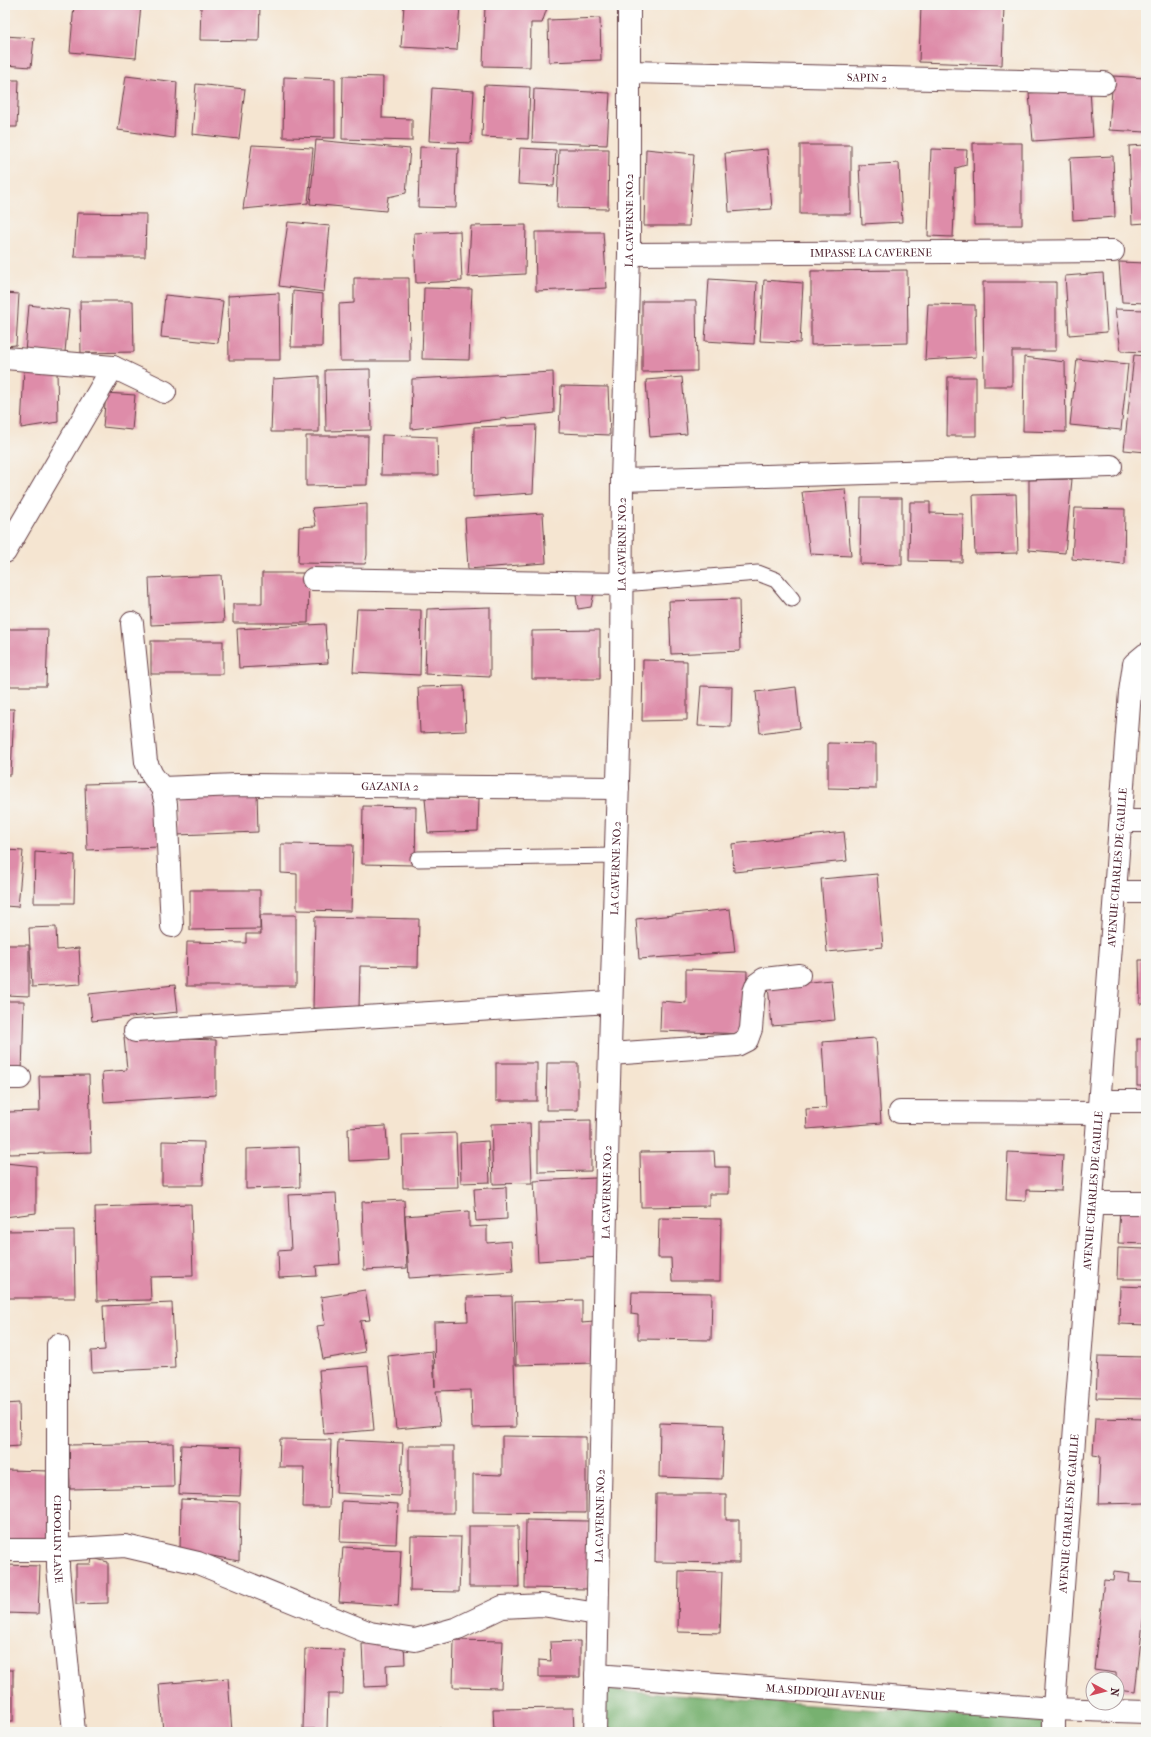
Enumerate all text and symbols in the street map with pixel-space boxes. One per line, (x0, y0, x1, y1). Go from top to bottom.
street label: SAPIN 2 (847, 71, 887, 84)
street label: LA CAVERNE NO.2 (622, 173, 636, 268)
street label: IMPASSE LA CAVERENE (810, 246, 932, 259)
street label: LA CAVERNE NO.2 (615, 497, 628, 591)
street label: GAZANIA 2 (361, 779, 419, 793)
street label: AVENUE CHARLES DE GAULLE (1104, 787, 1129, 948)
street label: LA CAVERNE NO.2 (607, 821, 623, 915)
street label: AVENUE CHARLES DE GAULLE (1080, 1110, 1105, 1271)
street label: LA CAVERNE NO.2 (599, 1145, 614, 1239)
street label: AVENUE CHARLES DE GAULLE (1056, 1433, 1081, 1595)
street label: LA CAVERNE NO.2 (592, 1469, 607, 1563)
street label: CHOOLUN LANE (52, 1495, 66, 1584)
north arrow (1085, 1671, 1125, 1711)
street label: M.A.SIDDIQUI AVENUE (765, 1681, 886, 1703)
text: N (1107, 1687, 1121, 1698)

